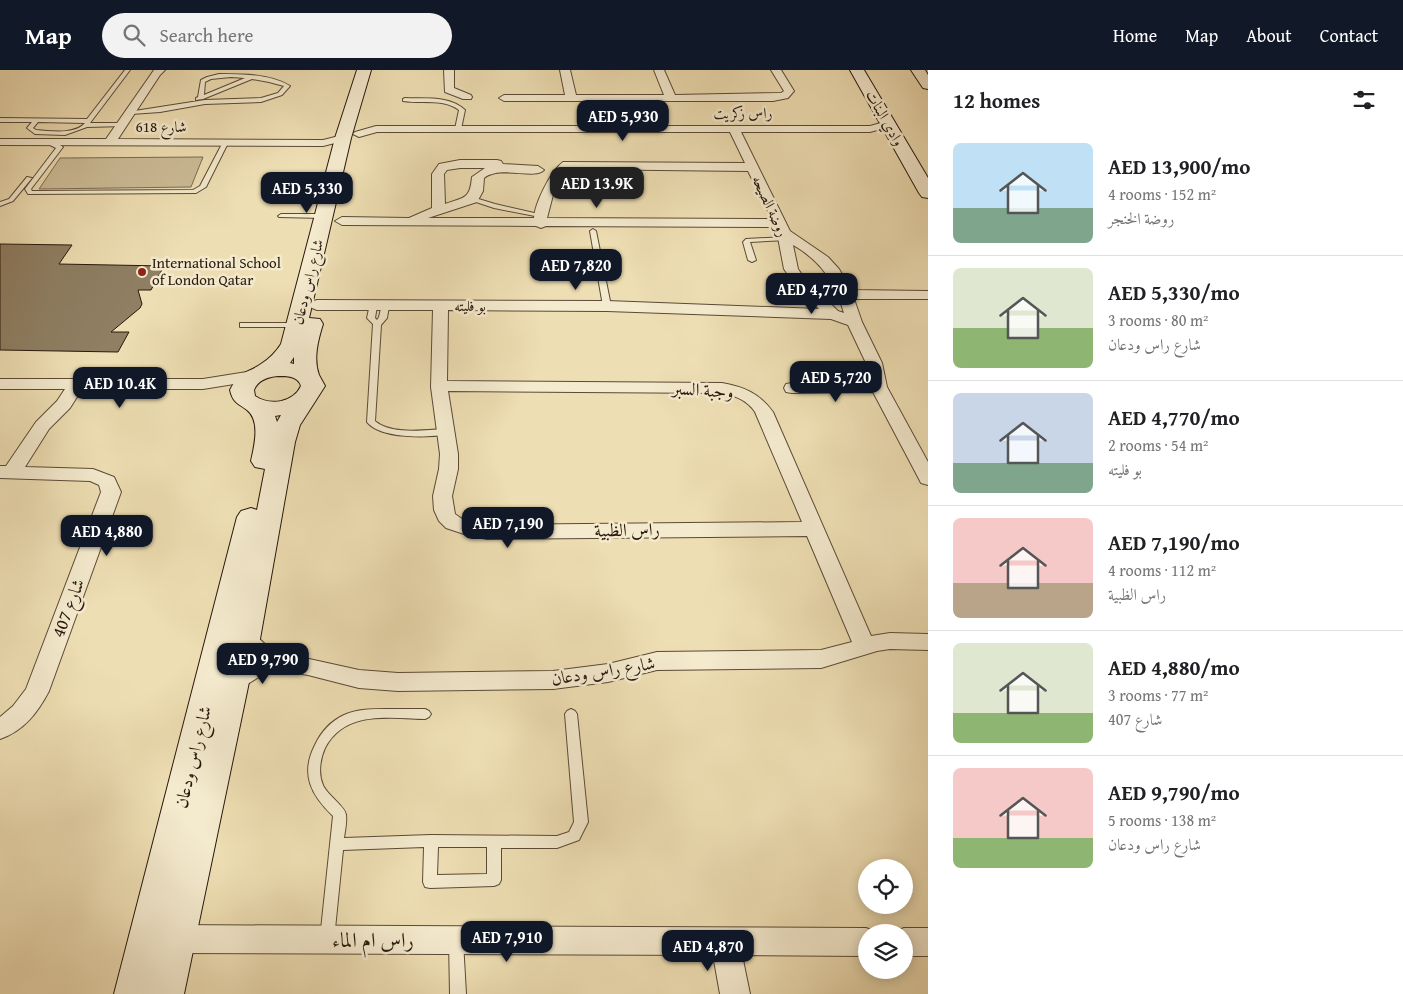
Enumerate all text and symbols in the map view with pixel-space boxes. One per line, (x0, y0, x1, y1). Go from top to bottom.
search box (102, 13, 452, 58)
text: Map (25, 18, 72, 53)
icon: search (120, 21, 148, 49)
text: Search here (160, 21, 253, 49)
text: Home (1113, 22, 1157, 49)
text: Map (1185, 22, 1218, 49)
text: About (1246, 22, 1292, 49)
text: Contact (1320, 22, 1378, 49)
text: 12 homes (953, 85, 1040, 116)
street label: وادي البنات (859, 86, 910, 151)
icon: filters (1350, 86, 1378, 114)
pin: AED 5,930 (566, 100, 680, 142)
street label: راس زكريت (714, 102, 772, 123)
text: AED 5,930 (588, 104, 658, 128)
street label: شارع 618 (135, 116, 187, 140)
text: AED 13,900/mo (1108, 151, 1251, 182)
icon: home (993, 163, 1053, 223)
pin: AED 13.9K (540, 166, 654, 209)
text: AED 13.9K (561, 171, 633, 195)
pin: AED 5,330 (250, 172, 364, 214)
street label: روضة الصيحه (747, 172, 794, 240)
text: AED 5,330 (272, 176, 342, 200)
text: 4 rooms · 152 m² (1108, 182, 1216, 206)
text: روضة الخنجر (1108, 206, 1174, 230)
street label: شارع راس ودعان (287, 237, 331, 328)
pin: AED 7,820 (519, 248, 633, 291)
place label: International School of London Qatar (152, 252, 281, 290)
text: AED 7,820 (541, 253, 611, 277)
marker: International School of London Qatar (136, 266, 148, 278)
pin: AED 4,770 (755, 272, 869, 315)
text: AED 4,770 (777, 277, 847, 301)
text: AED 5,330/mo (1108, 277, 1240, 308)
icon: home (993, 288, 1053, 348)
street label: بو فليته (454, 295, 486, 316)
text: 3 rooms · 80 m² (1108, 308, 1208, 332)
text: شارع راس ودعان (1108, 332, 1201, 356)
pin: AED 5,720 (779, 360, 893, 403)
text: AED 5,720 (801, 365, 871, 389)
pin: AED 10.4K (63, 366, 177, 409)
text: AED 10.4K (84, 371, 156, 395)
street label: وجبة السبر (670, 374, 735, 405)
text: AED 4,770/mo (1108, 402, 1240, 433)
icon: home (993, 413, 1053, 473)
text: 2 rooms · 54 m² (1108, 433, 1208, 457)
text: بو فليته (1108, 457, 1142, 481)
pin: AED 7,190 (451, 506, 565, 549)
text: AED 7,190 (473, 511, 543, 535)
pin: AED 4,880 (50, 514, 164, 557)
street label: راس الظبية (594, 515, 660, 544)
text: AED 4,880 (72, 519, 142, 543)
text: AED 7,190/mo (1108, 527, 1240, 558)
icon: home (993, 538, 1053, 598)
text: 4 rooms · 112 m² (1108, 558, 1216, 582)
street label: شارع 407 (44, 574, 93, 642)
text: راس الظبية (1108, 582, 1166, 606)
pin: AED 9,790 (206, 642, 320, 685)
text: AED 9,790 (228, 647, 298, 671)
street label: شارع راس ودعان (549, 649, 657, 694)
text: AED 4,880/mo (1108, 652, 1240, 683)
icon: home (993, 663, 1053, 723)
text: 3 rooms · 77 m² (1108, 683, 1208, 707)
street label: شارع راس ودعان (167, 703, 220, 812)
text: شارع 407 (1108, 707, 1162, 731)
text: AED 9,790/mo (1108, 777, 1240, 808)
icon: home (993, 788, 1053, 848)
text: 5 rooms · 138 m² (1108, 808, 1216, 832)
text: شارع راس ودعان (1108, 832, 1201, 856)
map controls (858, 859, 913, 979)
button: locate (858, 859, 913, 914)
pin: AED 7,910 (450, 920, 564, 963)
street label: راس ام الماء (332, 924, 414, 958)
button: layers (858, 924, 913, 979)
text: AED 7,910 (472, 925, 542, 949)
pin: AED 4,870 (651, 930, 765, 972)
text: AED 4,870 (673, 934, 743, 958)

